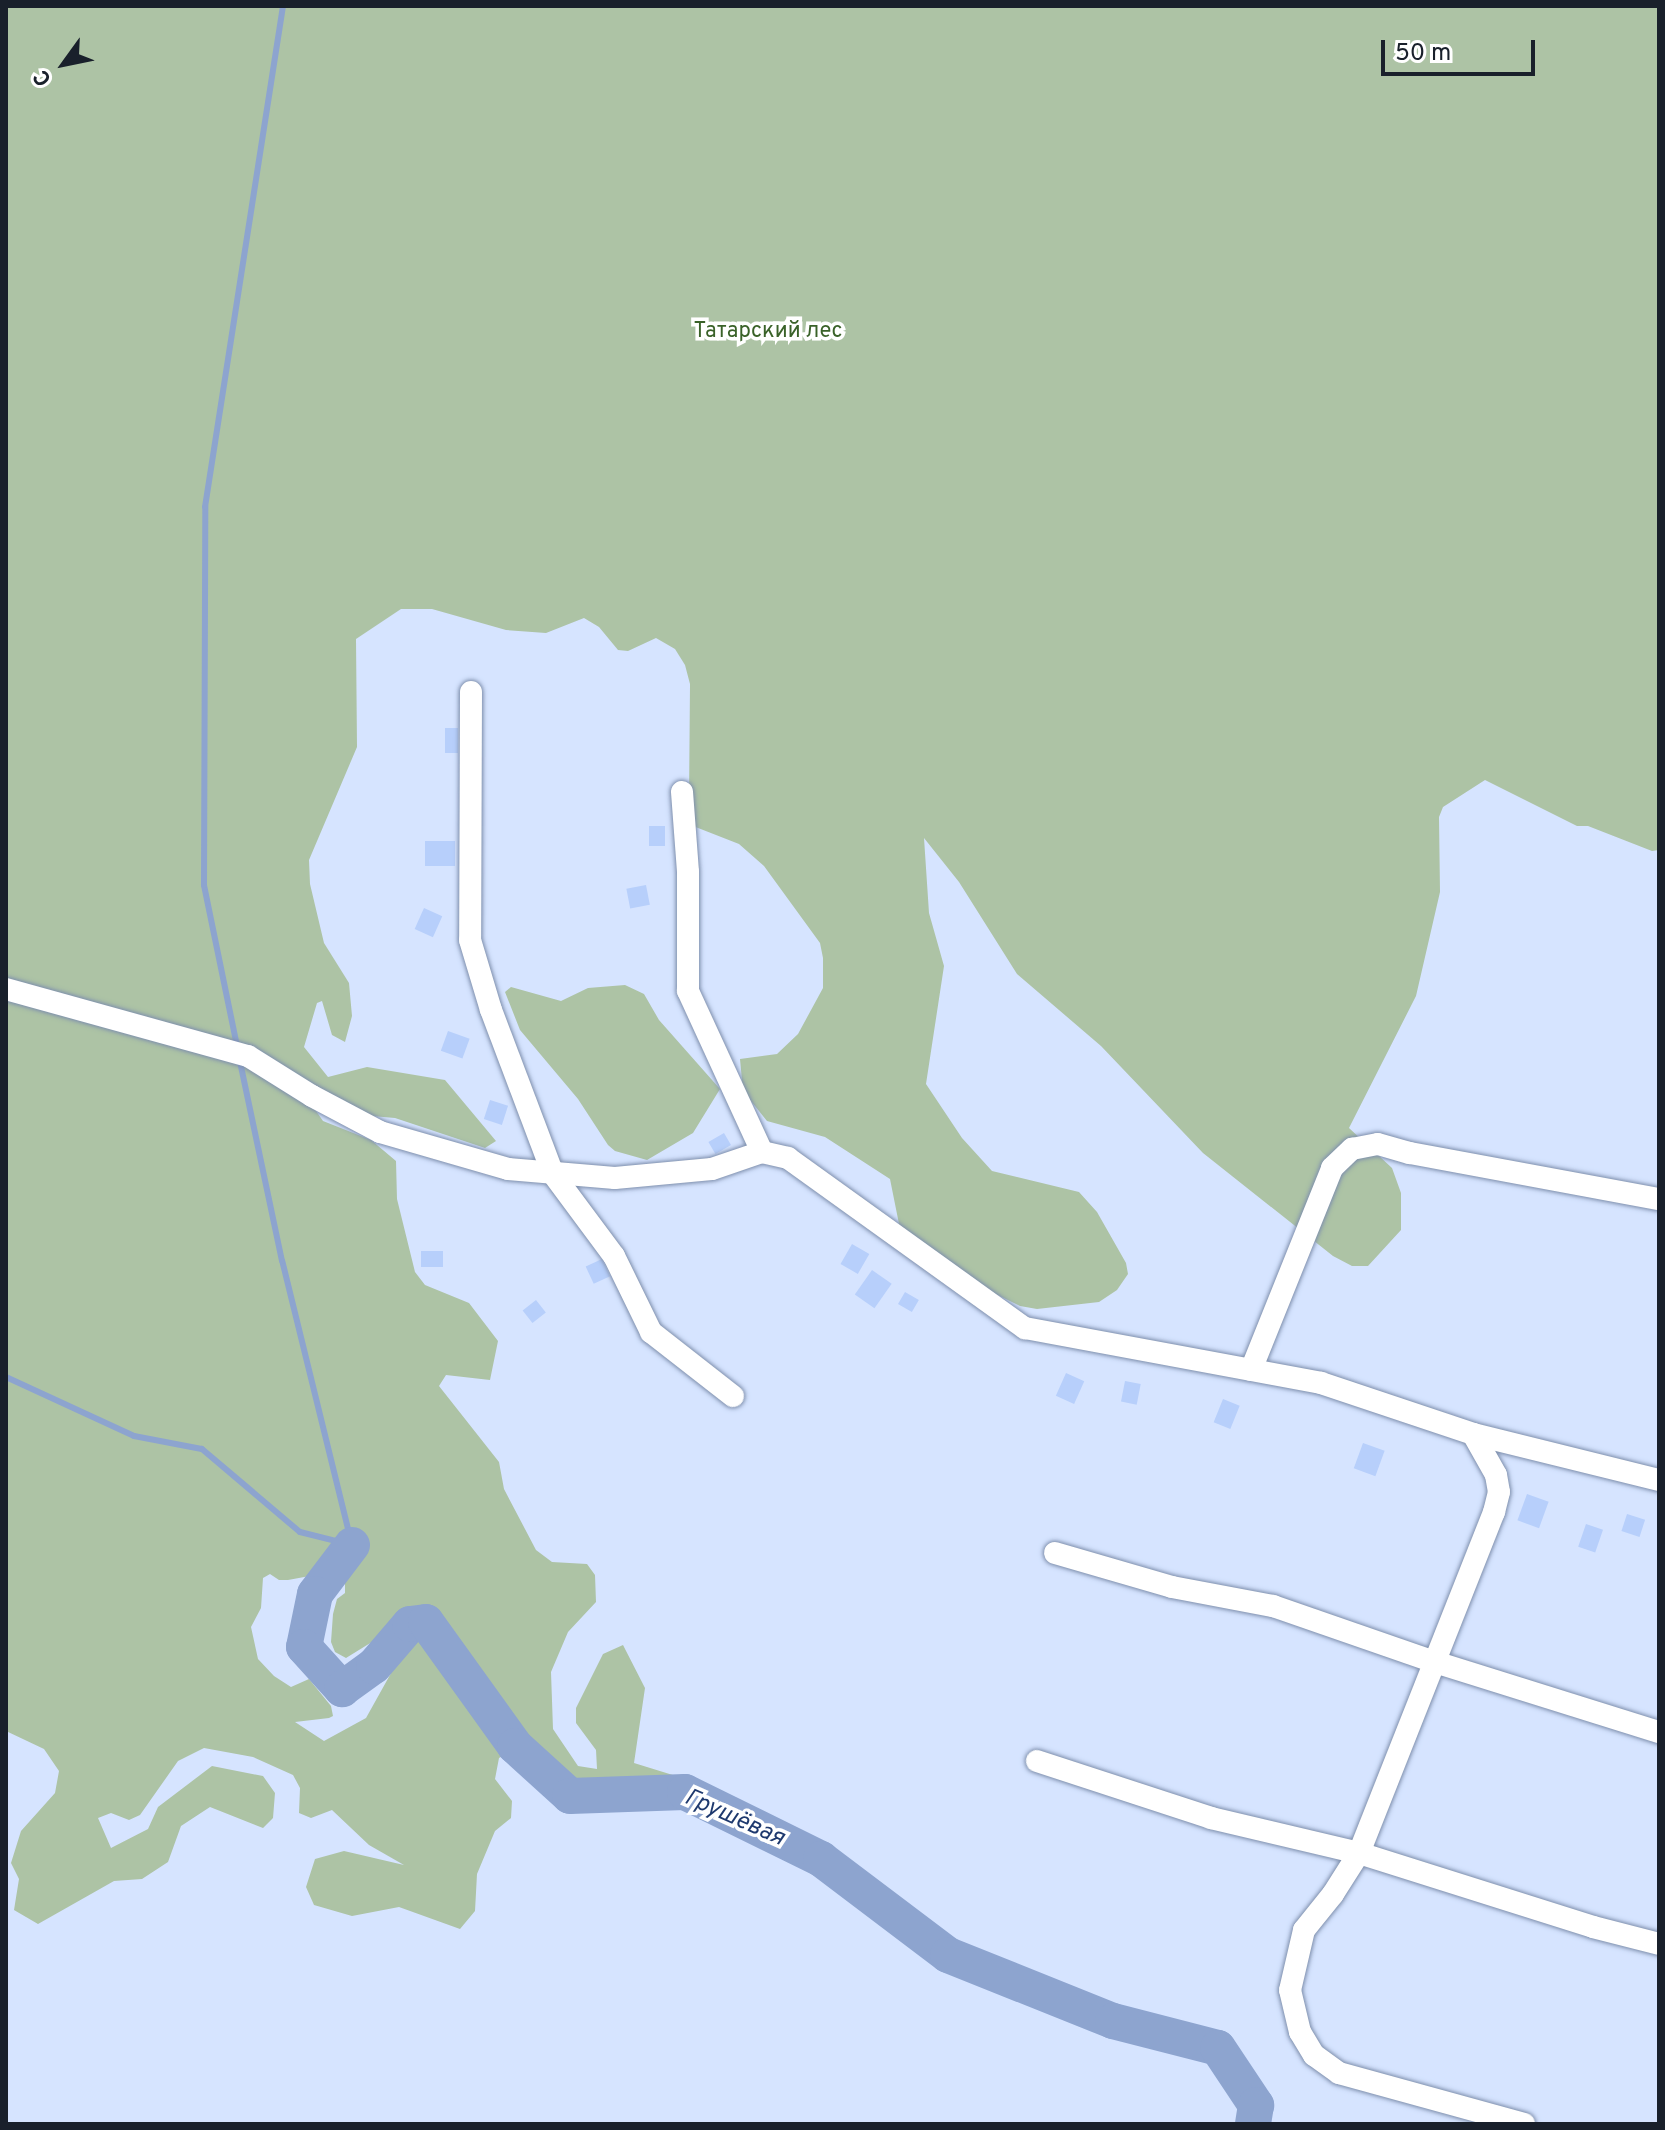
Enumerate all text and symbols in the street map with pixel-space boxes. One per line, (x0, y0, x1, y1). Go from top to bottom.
north arrow (24, 24, 104, 104)
scale bar (1385, 24, 1539, 74)
text: 50 m (1395, 39, 1451, 69)
text: С (28, 64, 59, 91)
park label: Татарский лес (694, 319, 842, 345)
water label: Грушёвая (679, 1784, 789, 1854)

